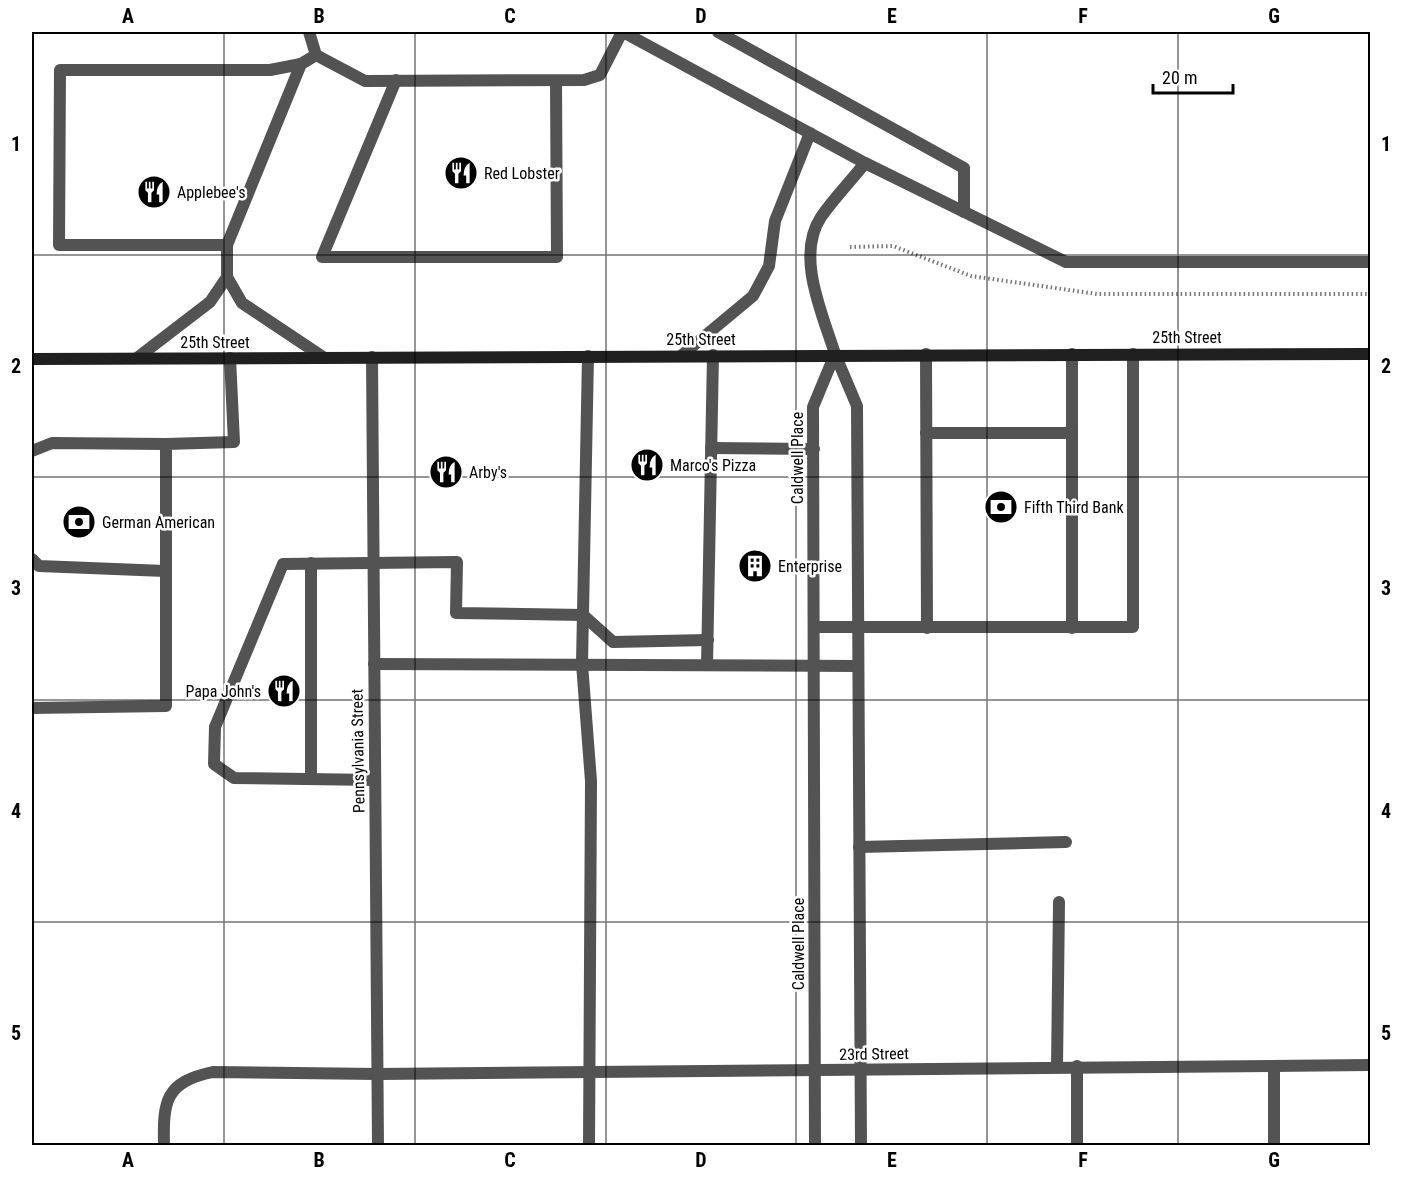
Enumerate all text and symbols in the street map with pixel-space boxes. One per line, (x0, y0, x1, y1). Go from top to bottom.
text: A (122, 4, 134, 28)
text: B (313, 4, 325, 28)
text: C (504, 4, 516, 28)
text: D (695, 4, 707, 28)
text: E (887, 4, 897, 28)
text: F (1078, 4, 1088, 28)
text: G (1268, 4, 1280, 28)
scale bar (1153, 57, 1232, 95)
text: 20 m (1162, 67, 1197, 88)
text: 1 (11, 132, 21, 156)
text: 1 (1381, 132, 1391, 156)
restaurant icon: Red Lobster (443, 155, 479, 191)
place label: Red Lobster (484, 164, 560, 183)
restaurant icon: Applebee's (136, 174, 172, 210)
place label: Applebee's (177, 183, 245, 202)
street label: 25th Street (1152, 328, 1222, 347)
street label: 25th Street (666, 330, 736, 349)
street label: 25th Street (180, 333, 250, 352)
text: 2 (11, 354, 21, 378)
text: 2 (1381, 354, 1391, 378)
street label: Caldwell Place (788, 412, 807, 504)
restaurant icon: Marco's Pizza (629, 447, 665, 483)
restaurant icon: Arby's (428, 454, 464, 490)
place label: Marco's Pizza (670, 456, 756, 475)
place label: Arby's (469, 463, 507, 482)
bank icon: Fifth Third Bank (983, 489, 1019, 525)
place label: Fifth Third Bank (1024, 498, 1124, 517)
bank icon: German American (61, 504, 97, 540)
place label: German American (102, 513, 215, 532)
building icon: Enterprise (737, 548, 773, 584)
place label: Enterprise (778, 557, 842, 576)
text: 3 (11, 576, 21, 600)
text: 3 (1381, 576, 1391, 600)
restaurant icon: Papa John's (266, 673, 302, 709)
place label: Papa John's (185, 682, 261, 701)
street label: Pennsylvania Street (347, 689, 369, 813)
text: 4 (11, 799, 21, 823)
text: 4 (1381, 799, 1391, 823)
street label: Caldwell Place (789, 898, 808, 990)
text: 5 (11, 1021, 21, 1045)
text: 5 (1381, 1021, 1391, 1045)
street label: 23rd Street (839, 1044, 909, 1064)
text: A (122, 1148, 134, 1172)
text: B (313, 1148, 325, 1172)
text: C (504, 1148, 516, 1172)
text: D (695, 1148, 707, 1172)
text: E (887, 1148, 897, 1172)
text: F (1078, 1148, 1088, 1172)
text: G (1268, 1148, 1280, 1172)

